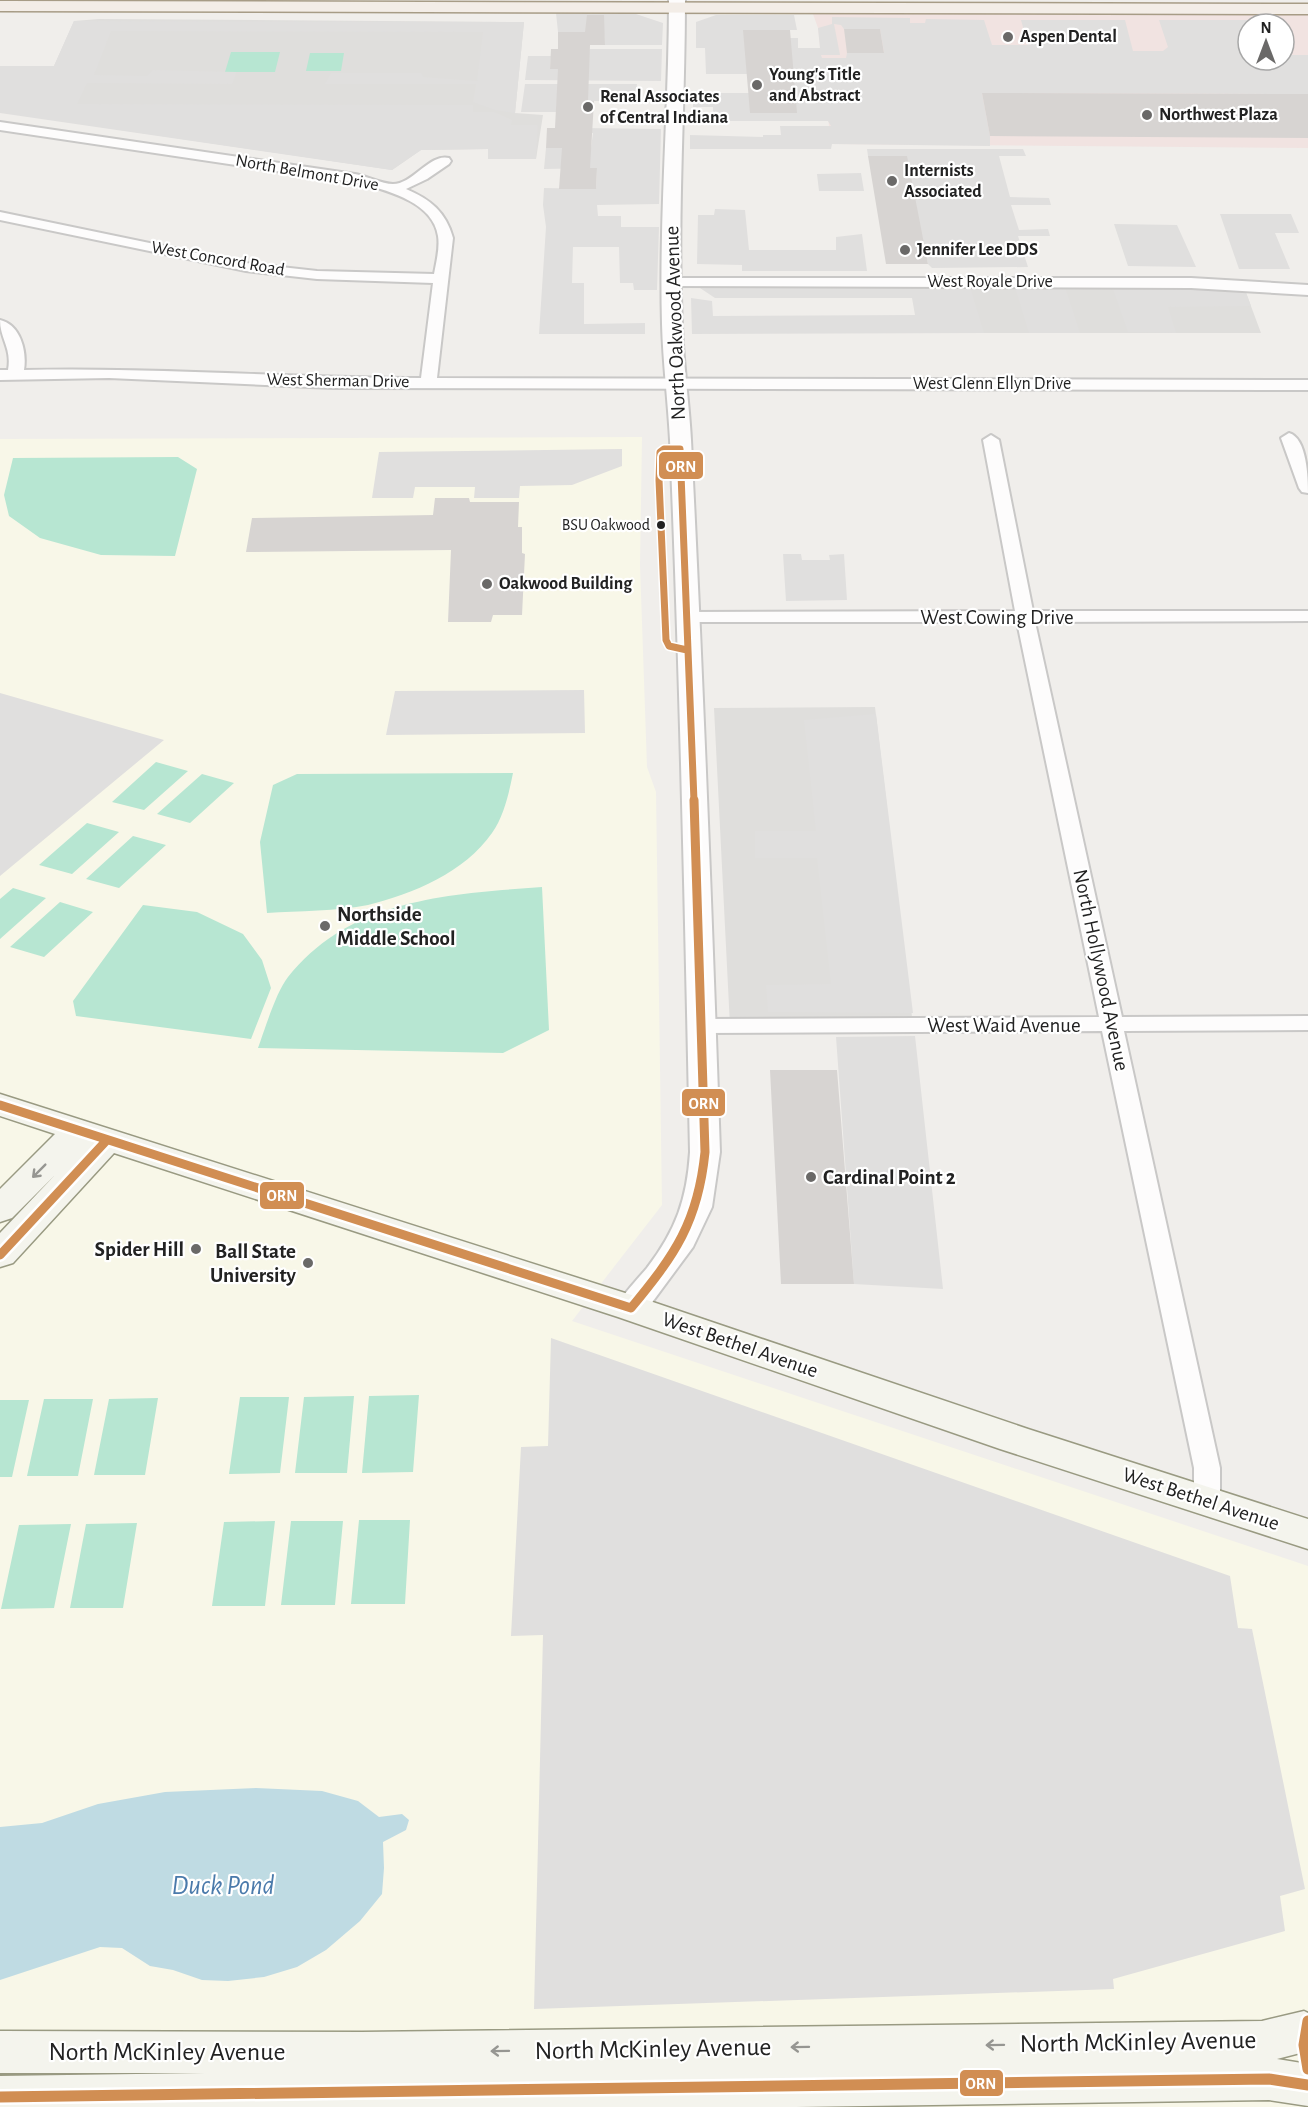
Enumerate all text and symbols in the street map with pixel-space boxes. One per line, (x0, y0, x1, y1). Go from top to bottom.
north arrow (1236, 12, 1296, 72)
text: N (1260, 20, 1272, 36)
place label: Aspen Dental (1020, 28, 1117, 46)
marker: Aspen Dental (1001, 30, 1015, 44)
place label: Young's Title and Abstract (769, 66, 861, 105)
marker: Young's Title and Abstract (750, 78, 764, 92)
place label: Renal Associates of Central Indiana (600, 88, 728, 127)
marker: Renal Associates of Central Indiana (581, 100, 595, 114)
place label: Northwest Plaza (1159, 106, 1278, 124)
marker: Northwest Plaza (1140, 108, 1154, 122)
street label: North Belmont Drive (234, 152, 380, 194)
place label: Internists Associated (904, 162, 982, 201)
marker: Internists Associated (885, 174, 899, 188)
street label: North Oakwood Avenue (661, 225, 689, 421)
street label: West Concord Road (150, 238, 286, 280)
place label: Jennifer Lee DDS (917, 241, 1038, 259)
marker: Jennifer Lee DDS (898, 243, 912, 257)
street label: West Royale Drive (927, 273, 1053, 291)
street label: West Sherman Drive (266, 371, 410, 391)
street label: West Glenn Ellyn Drive (913, 375, 1071, 393)
line badge: ORN (658, 451, 704, 480)
text: ORN (666, 459, 696, 475)
place label: BSU Oakwood (562, 517, 650, 533)
marker: BSU Oakwood (655, 519, 667, 531)
place label: Oakwood Building (499, 575, 633, 593)
marker: Oakwood Building (480, 577, 494, 591)
street label: West Cowing Drive (920, 607, 1074, 628)
street label: North Hollywood Avenue (1069, 867, 1133, 1073)
place label: Northside Middle School (337, 904, 456, 949)
marker: Northside Middle School (318, 919, 332, 933)
street label: West Waid Avenue (927, 1015, 1081, 1036)
line badge: ORN (681, 1088, 726, 1117)
text: ORN (689, 1096, 719, 1112)
one-way arrow (32, 1163, 46, 1178)
place label: Cardinal Point 2 (823, 1167, 956, 1188)
marker: Cardinal Point 2 (804, 1170, 818, 1184)
line badge: ORN (259, 1181, 305, 1210)
text: ORN (267, 1188, 297, 1204)
place label: Spider Hill (95, 1239, 184, 1260)
place label: Ball State University (210, 1241, 297, 1286)
marker: Spider Hill (189, 1242, 203, 1256)
marker: Ball State University (301, 1256, 315, 1270)
street label: West Bethel Avenue (659, 1308, 821, 1382)
street label: West Bethel Avenue (1120, 1464, 1282, 1534)
water label: Duck Pond (172, 1872, 275, 1899)
street label: North McKinley Avenue (1019, 2027, 1257, 2057)
street label: North McKinley Avenue (534, 2034, 772, 2064)
street label: North McKinley Avenue (49, 2039, 285, 2065)
one-way arrow (985, 2039, 1005, 2051)
one-way arrow (790, 2041, 810, 2053)
one-way arrow (490, 2045, 510, 2057)
line badge: ORN (959, 2069, 1004, 2097)
text: ORN (966, 2076, 996, 2092)

